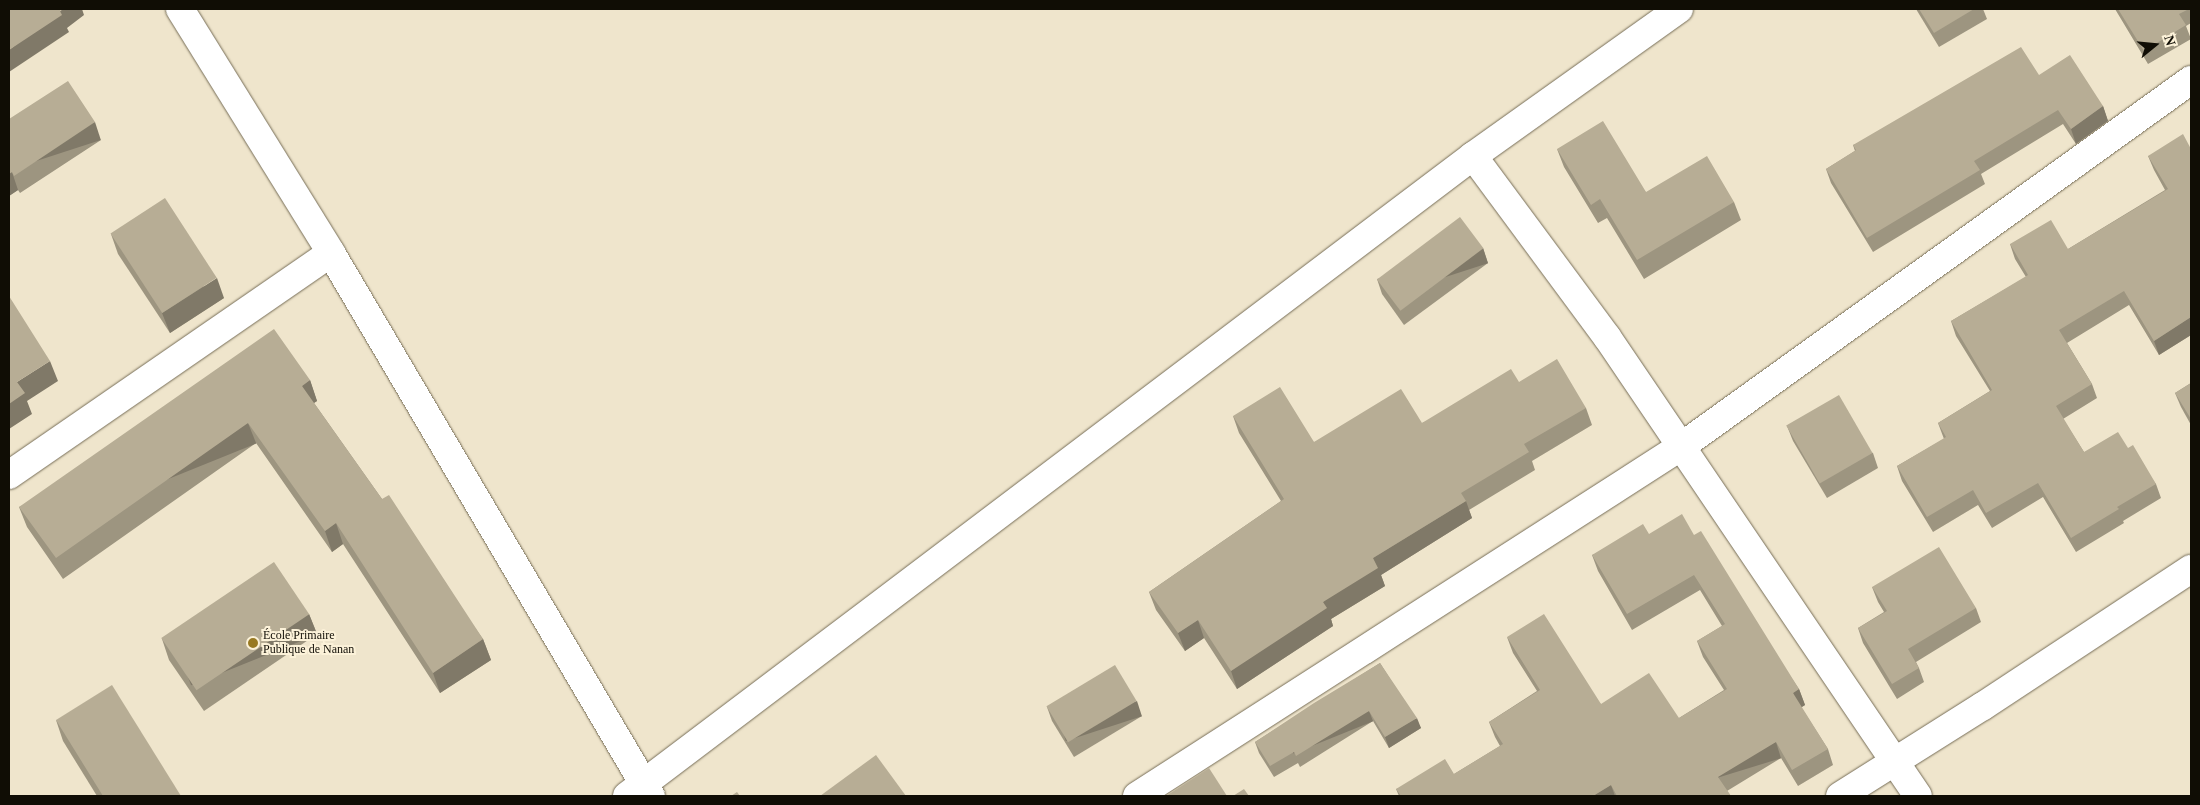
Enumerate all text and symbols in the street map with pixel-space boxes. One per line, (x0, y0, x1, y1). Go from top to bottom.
north arrow (2130, 20, 2180, 70)
text: N (2161, 33, 2178, 48)
place label: École Primaire Publique de Nanan (263, 629, 354, 657)
marker: École Primaire Publique de Nanan (247, 637, 259, 649)

